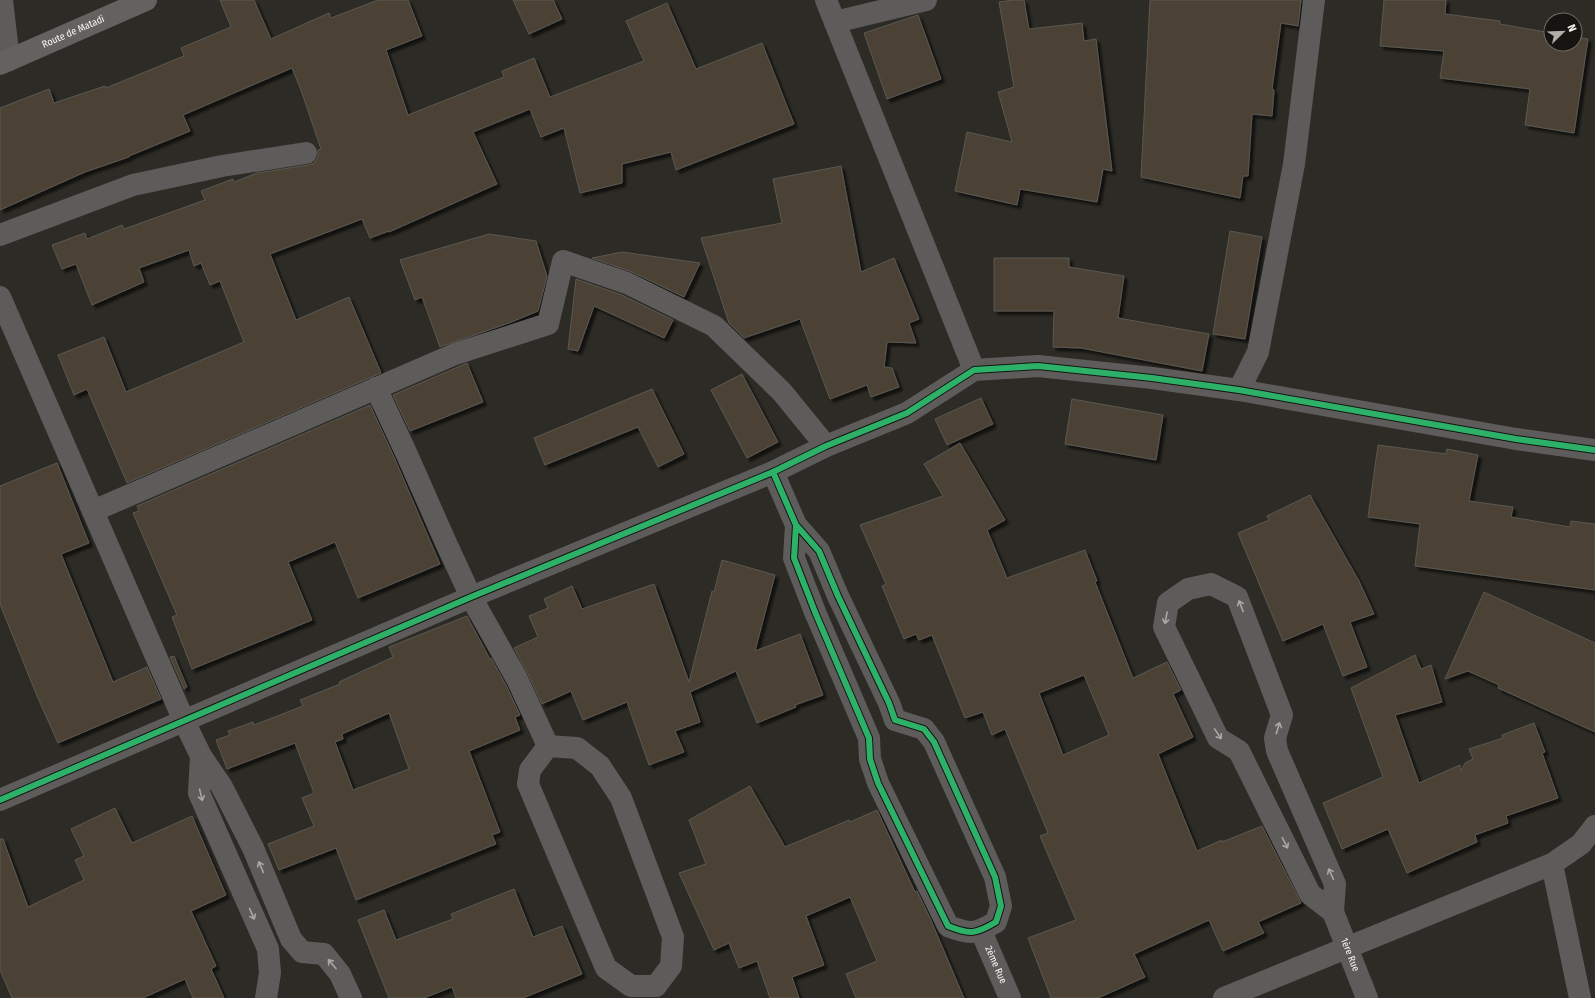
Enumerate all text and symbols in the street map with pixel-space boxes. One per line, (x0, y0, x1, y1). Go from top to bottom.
north arrow (1543, 12, 1583, 52)
street label: Route de Matadi (40, 13, 106, 51)
text: N (1564, 23, 1579, 34)
one-way arrow (1236, 601, 1244, 613)
one-way arrow (1161, 611, 1169, 624)
one-way arrow (1275, 722, 1282, 735)
one-way arrow (1214, 729, 1222, 740)
one-way arrow (198, 788, 205, 801)
one-way arrow (1282, 837, 1289, 849)
one-way arrow (256, 861, 264, 873)
one-way arrow (1327, 869, 1334, 881)
one-way arrow (249, 907, 256, 919)
street label: 1ère Rue (1338, 936, 1362, 973)
street label: 2ème Rue (982, 944, 1009, 986)
one-way arrow (328, 959, 337, 970)

